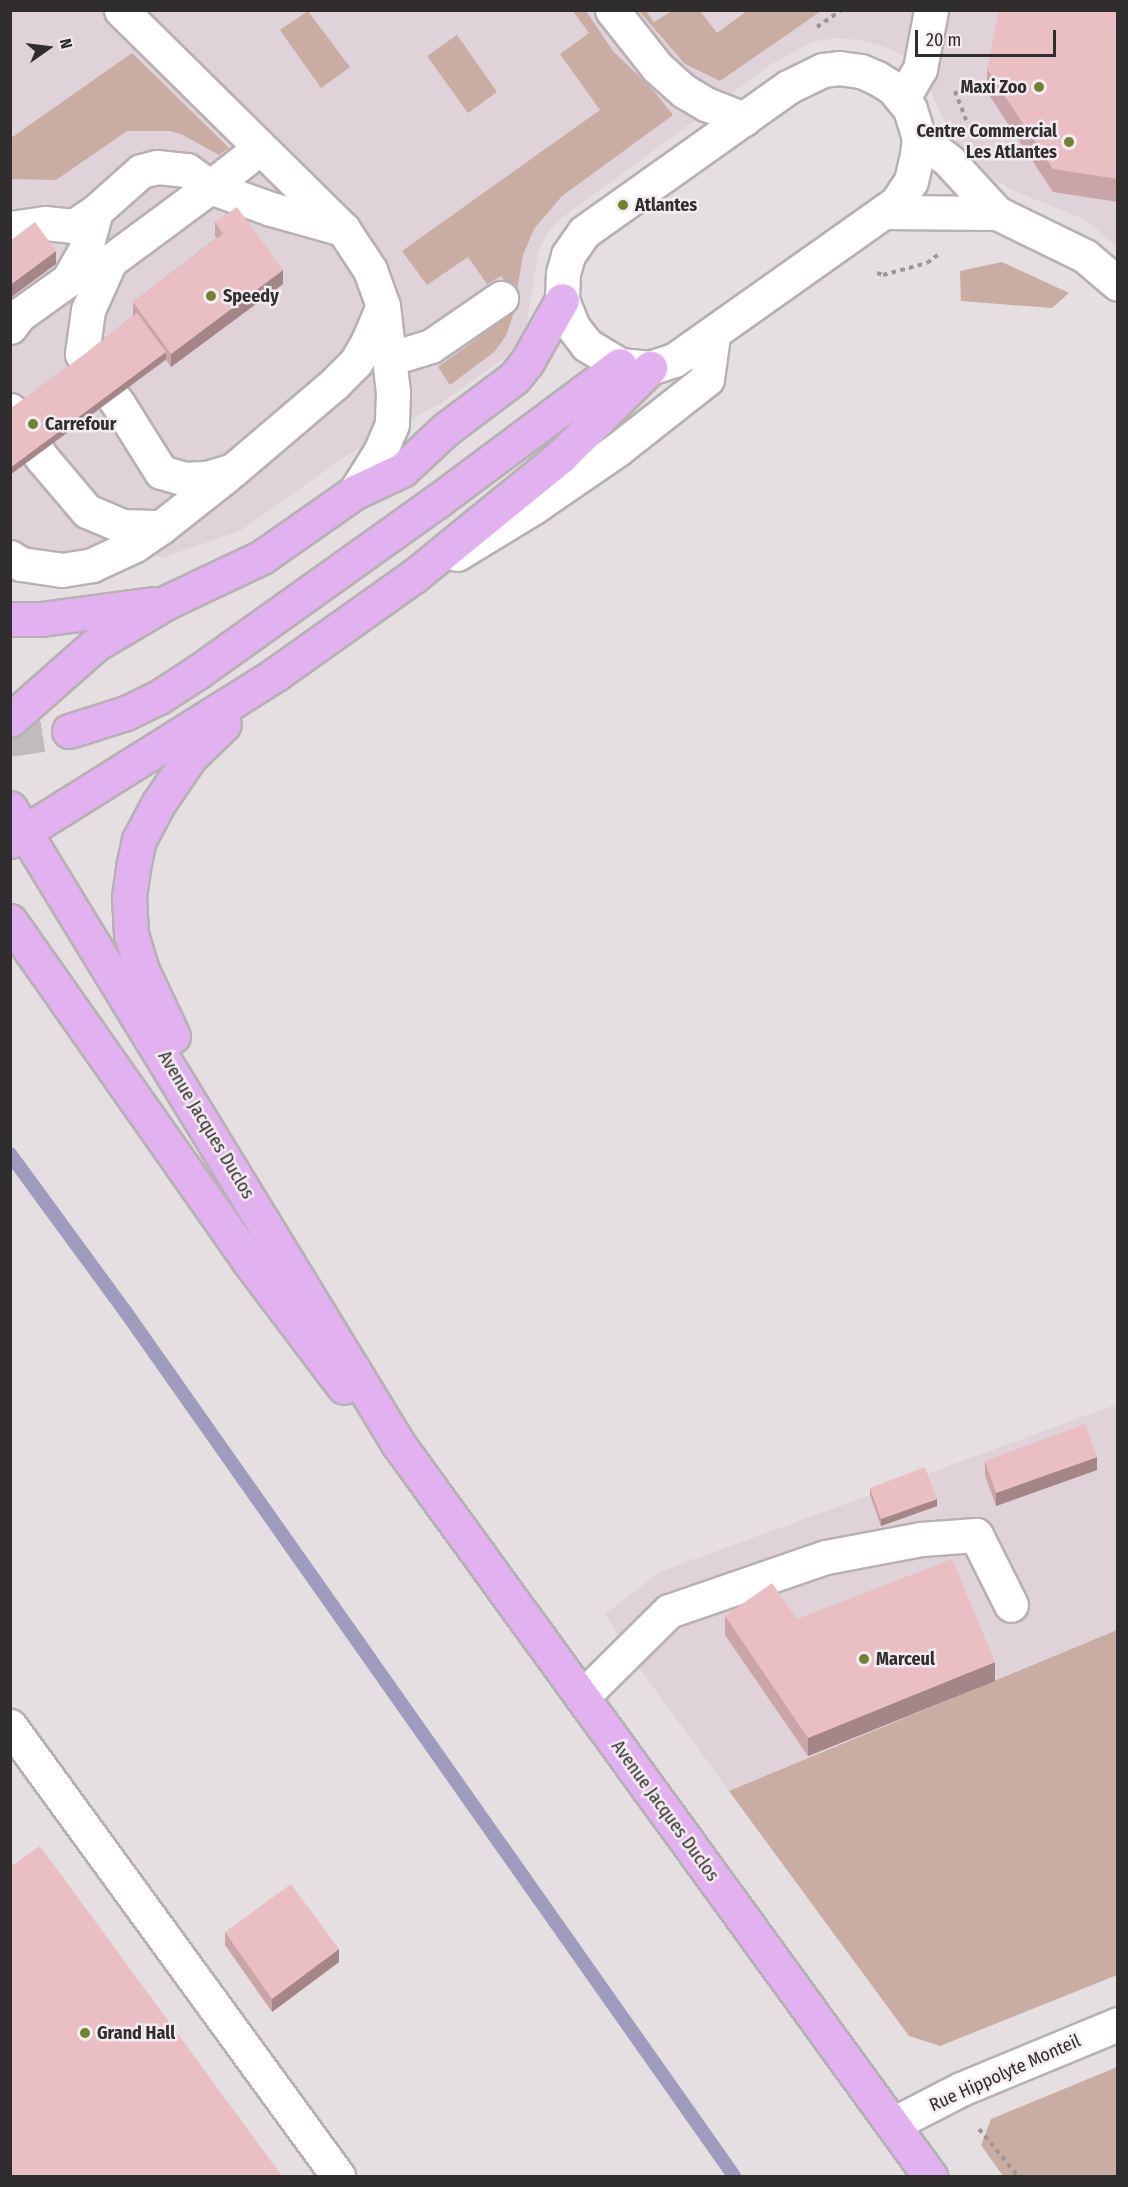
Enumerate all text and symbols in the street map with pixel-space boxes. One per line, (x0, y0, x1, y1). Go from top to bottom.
north arrow (18, 18, 78, 78)
scale bar (918, 18, 1059, 56)
text: 20 m (926, 29, 961, 51)
text: N (56, 37, 76, 50)
place label: Maxi Zoo (961, 76, 1027, 98)
marker: Maxi Zoo (1032, 80, 1046, 94)
place label: Centre Commercial Les Atlantes (917, 121, 1057, 164)
marker: Centre Commercial Les Atlantes (1062, 135, 1076, 149)
place label: Atlantes (635, 194, 697, 216)
marker: Atlantes (616, 198, 630, 212)
place label: Speedy (223, 285, 279, 307)
marker: Speedy (204, 289, 218, 303)
place label: Carrefour (45, 413, 116, 435)
marker: Carrefour (26, 417, 40, 431)
street label: Avenue Jacques Duclos (153, 1047, 259, 1203)
place label: Marceul (876, 1648, 935, 1670)
marker: Marceul (857, 1652, 871, 1666)
street label: Avenue Jacques Duclos (607, 1736, 723, 1886)
place label: Grand Hall (97, 2022, 175, 2044)
marker: Grand Hall (78, 2026, 92, 2040)
street label: Rue Hippolyte Monteil (926, 2030, 1084, 2116)

